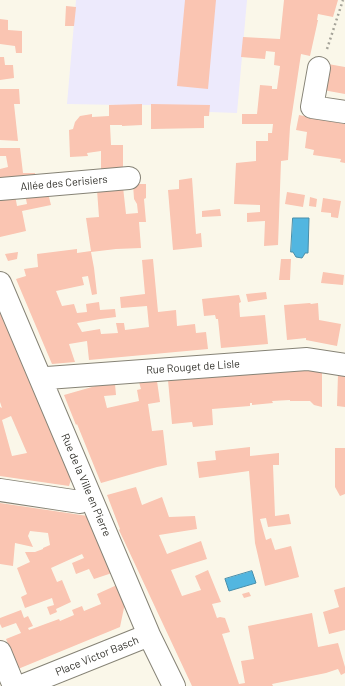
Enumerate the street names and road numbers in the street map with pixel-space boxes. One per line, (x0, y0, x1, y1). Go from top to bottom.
street label: Allée des Cerisiers (20, 173, 108, 193)
street label: Rue Rouget de Lisle (146, 357, 240, 377)
street label: Rue de la Ville en Pierre (58, 432, 114, 538)
street label: Place Victor Basch (53, 633, 141, 679)

